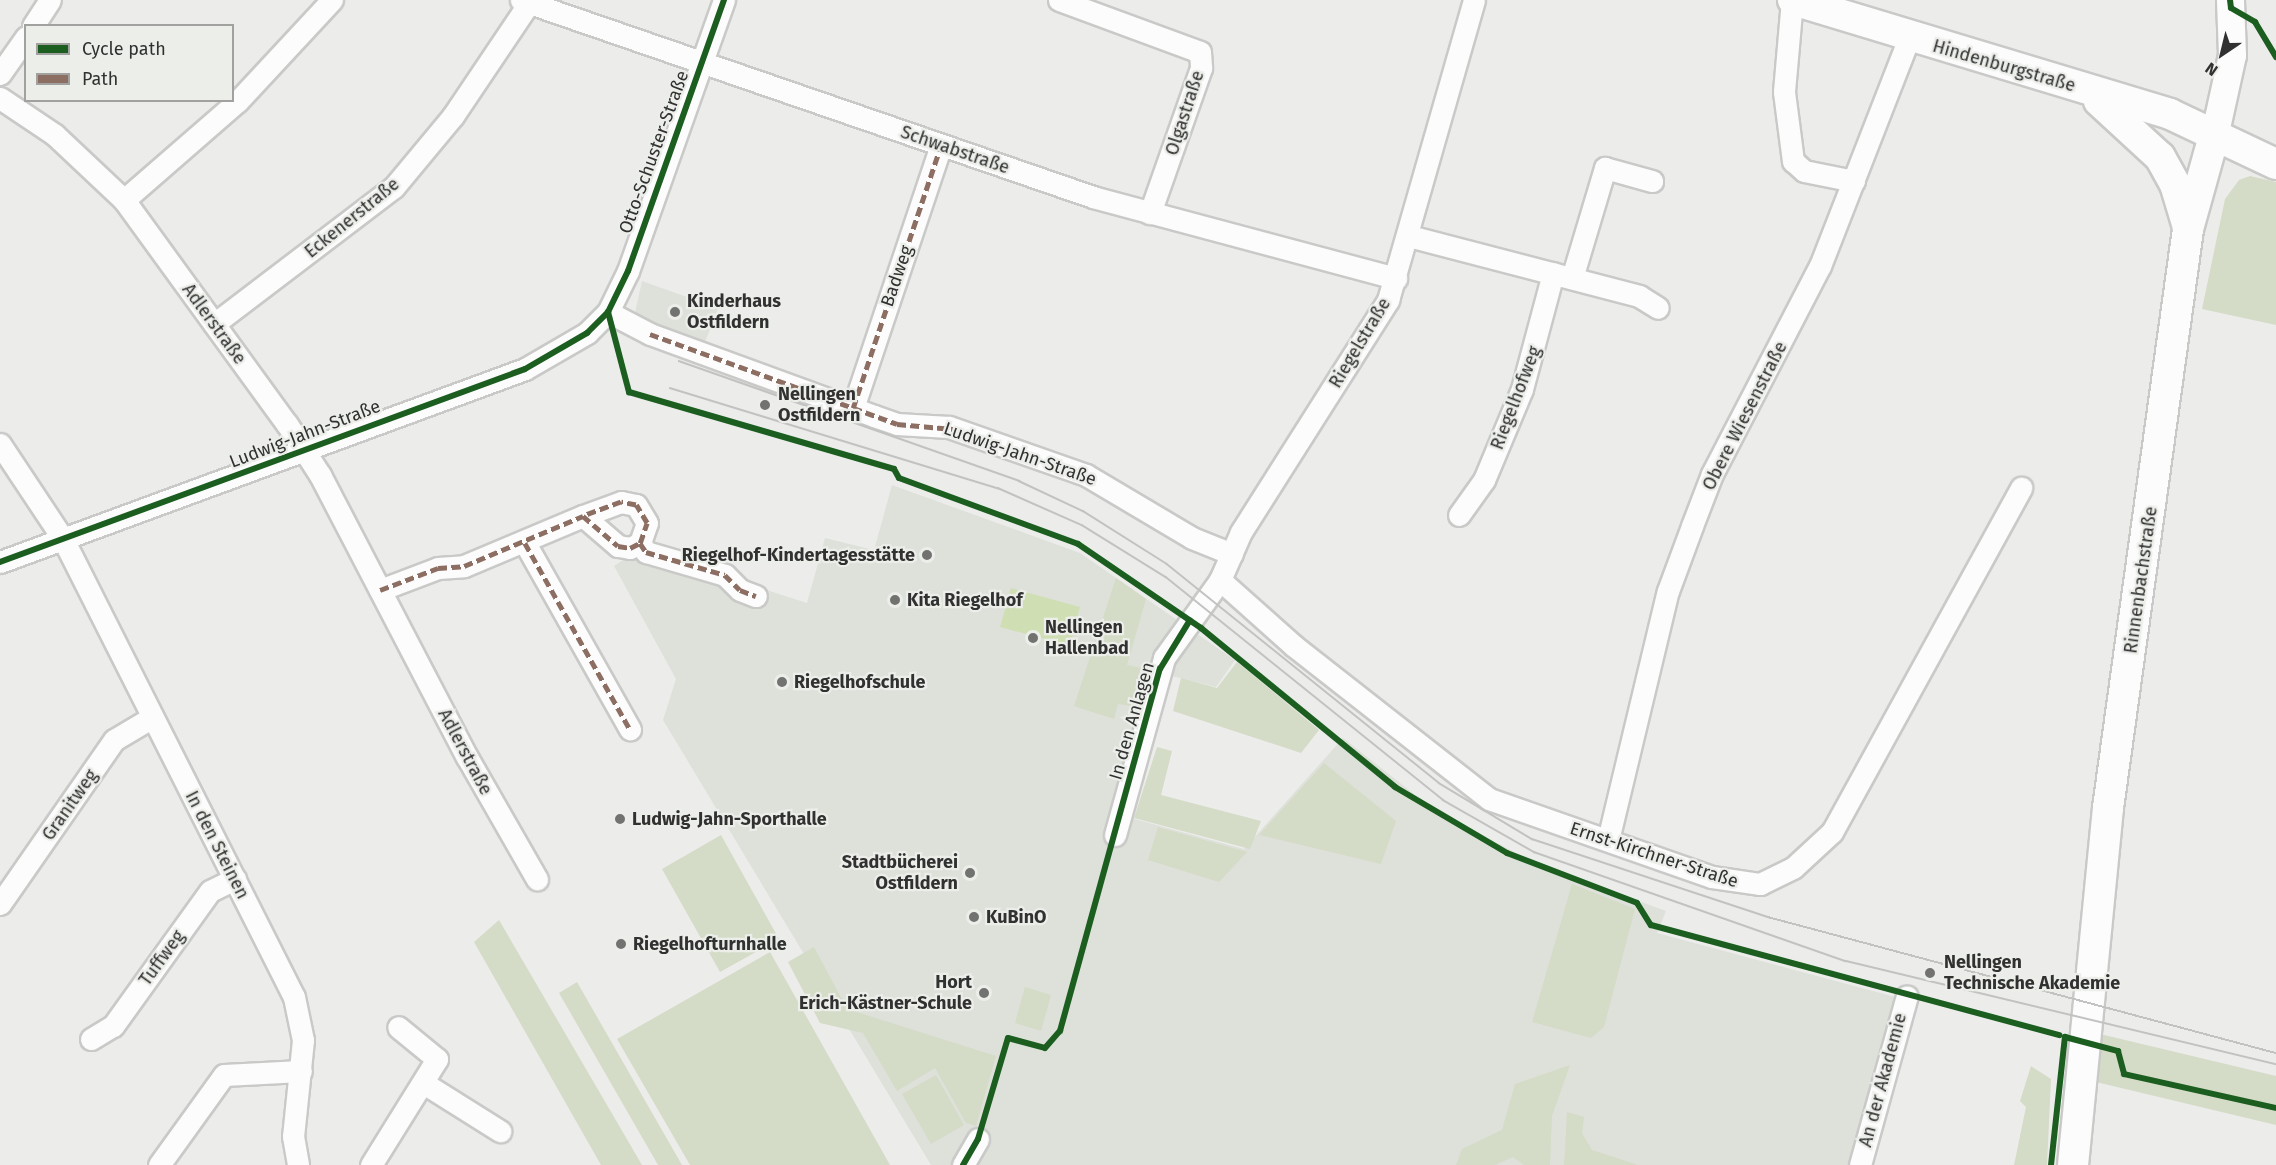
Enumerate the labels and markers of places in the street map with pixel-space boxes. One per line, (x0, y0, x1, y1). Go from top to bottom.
place label: Kinderhaus Ostfildern (687, 291, 781, 334)
marker: Kinderhaus Ostfildern (668, 305, 682, 319)
place label: Nellingen Ostfildern (778, 384, 860, 426)
marker: Nellingen Ostfildern (756, 396, 774, 414)
place label: Riegelhof-Kindertagesstätte (682, 544, 915, 566)
marker: Riegelhof-Kindertagesstätte (920, 548, 934, 562)
place label: Kita Riegelhof (907, 589, 1023, 611)
marker: Kita Riegelhof (888, 593, 902, 607)
place label: Nellingen Hallenbad (1045, 617, 1129, 660)
marker: Nellingen Hallenbad (1026, 631, 1040, 645)
place label: Riegelhofschule (794, 671, 925, 693)
marker: Riegelhofschule (775, 675, 789, 689)
place label: Ludwig-Jahn-Sporthalle (632, 808, 827, 830)
marker: Ludwig-Jahn-Sporthalle (613, 812, 627, 826)
place label: Stadtbücherei Ostfildern (842, 852, 958, 894)
marker: Stadtbücherei Ostfildern (963, 866, 977, 880)
place label: KuBinO (986, 906, 1046, 928)
marker: KuBinO (967, 910, 981, 924)
place label: Riegelhofturnhalle (633, 933, 787, 955)
marker: Riegelhofturnhalle (614, 937, 628, 951)
place label: Nellingen Technische Akademie (1944, 952, 2120, 994)
marker: Nellingen Technische Akademie (1921, 964, 1939, 982)
place label: Hort Erich-Kästner-Schule (799, 972, 972, 1014)
marker: Hort Erich-Kästner-Schule (977, 986, 991, 1000)

